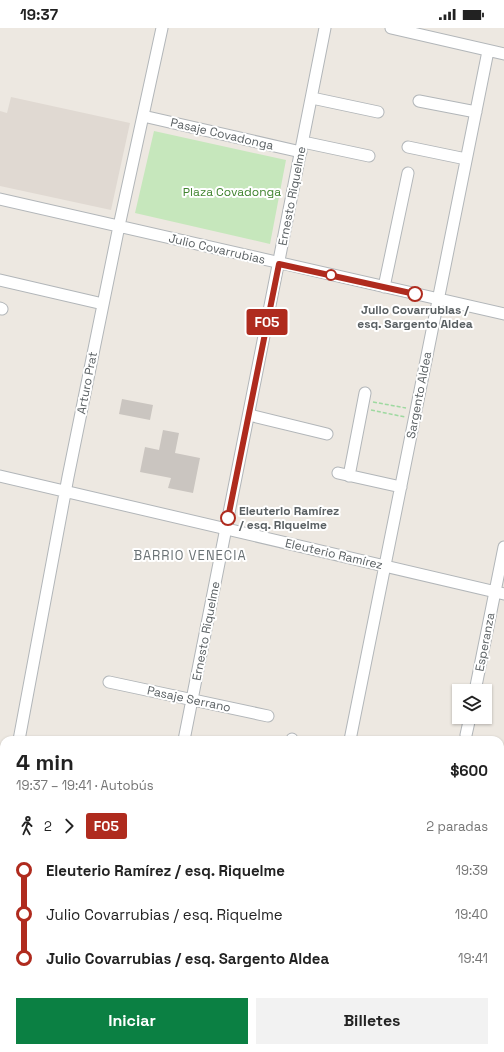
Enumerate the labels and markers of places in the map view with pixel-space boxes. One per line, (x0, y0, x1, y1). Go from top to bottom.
unlabelled marker (325, 269, 337, 281)
marker: Julio Covarrubias / esq. Sargento Aldea (407, 286, 423, 302)
place label: Julio Covarrubias / esq. Sargento Aldea (357, 302, 473, 332)
place label: Eleuterio Ramírez / esq. Riquelme (238, 503, 339, 533)
marker: Eleuterio Ramírez / esq. Riquelme (220, 510, 236, 526)

